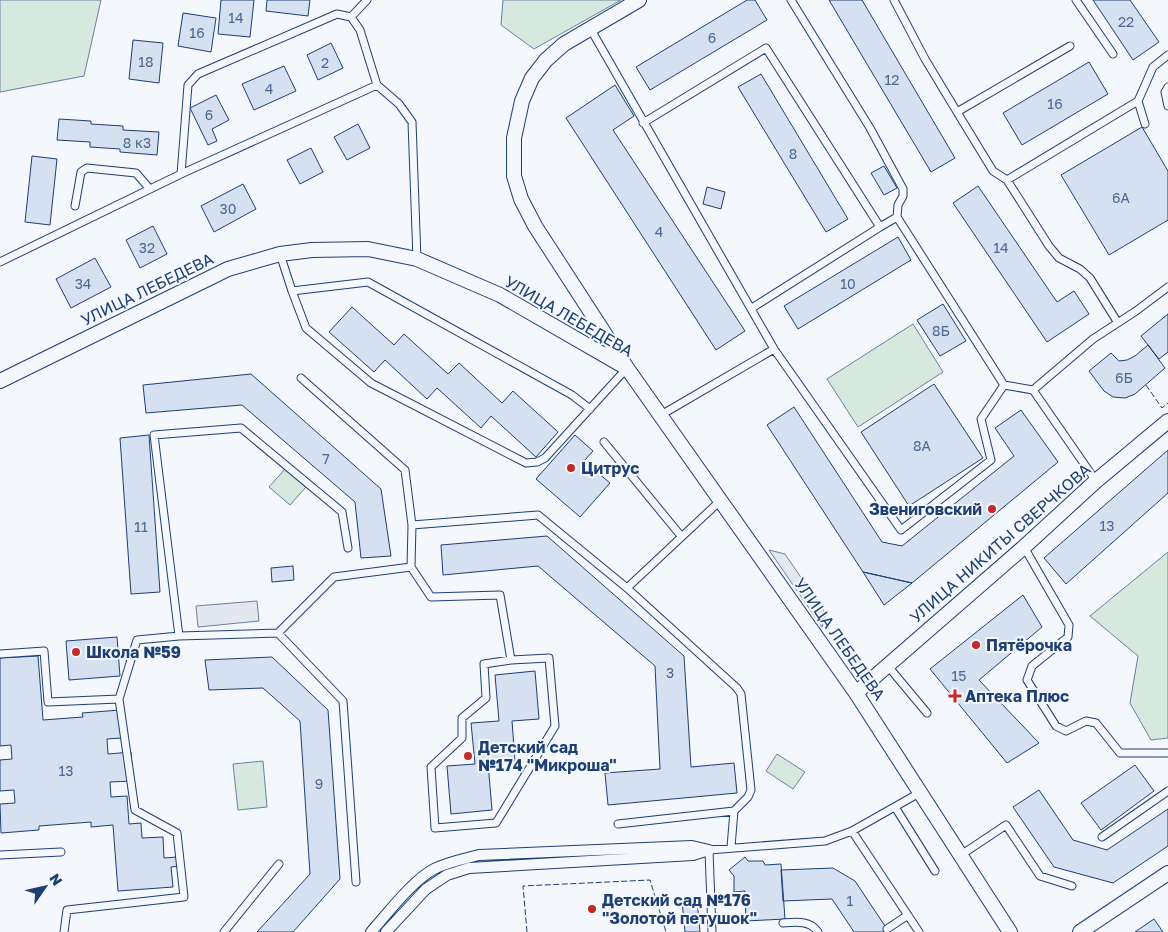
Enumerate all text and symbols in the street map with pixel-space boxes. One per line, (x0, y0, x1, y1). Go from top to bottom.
house number: 14 (228, 9, 244, 26)
house number: 22 (1118, 13, 1134, 30)
house number: 16 (189, 24, 205, 41)
house number: 6 (708, 29, 716, 46)
house number: 18 (138, 53, 154, 70)
house number: 2 (321, 54, 329, 71)
house number: 12 (885, 71, 899, 88)
house number: 4 (265, 80, 273, 97)
house number: 16 (1047, 95, 1063, 112)
house number: 6 (205, 106, 213, 123)
house number: 8 к3 (123, 134, 151, 151)
house number: 8 (789, 145, 797, 162)
house number: 6А (1112, 189, 1131, 206)
house number: 30 (220, 200, 236, 217)
house number: 4 (655, 223, 663, 240)
house number: 32 (139, 239, 155, 256)
house number: 14 (993, 239, 1009, 256)
street label: УЛИЦА ЛЕБЕДЕВА (77, 248, 217, 330)
street label: УЛИЦА ЛЕБЕДЕВА (501, 271, 637, 361)
house number: 34 (75, 275, 91, 292)
house number: 10 (840, 275, 856, 292)
house number: 8Б (932, 322, 950, 339)
house number: 6Б (1115, 369, 1133, 386)
house number: 8А (913, 437, 932, 454)
house number: 7 (322, 450, 330, 467)
place label: Цитрус (581, 458, 640, 478)
street label: УЛИЦА НИКИТЫ СВЕРЧКОВА (905, 459, 1095, 627)
marker: Цитрус (565, 462, 577, 474)
place label: Звениговский (869, 499, 982, 519)
marker: Звениговский (986, 503, 998, 515)
house number: 13 (1100, 517, 1114, 534)
house number: 11 (134, 518, 148, 535)
street label: УЛИЦА ЛЕБЕДЕВА (790, 574, 890, 704)
place label: Пятёрочка (986, 635, 1072, 655)
marker: Пятёрочка (970, 639, 982, 651)
place label: Школа №59 (86, 642, 181, 662)
marker: Школа №59 (70, 646, 82, 658)
house number: 3 (666, 664, 674, 681)
house number: 15 (952, 667, 966, 684)
place label: Аптека Плюс (965, 686, 1069, 706)
marker: Аптека Плюс (949, 690, 961, 702)
place label: Детский сад №174 "Микроша" (478, 737, 617, 775)
marker: Детский сад №174 "Микроша" (462, 750, 474, 762)
house number: 13 (59, 762, 73, 779)
house number: 9 (315, 775, 323, 792)
north arrow (20, 862, 70, 912)
text: N (46, 870, 66, 889)
place label: Детский сад №176 "Золотой петушок" (602, 890, 757, 928)
house number: 1 (847, 892, 854, 909)
marker: Детский сад №176 "Золотой петушок" (586, 903, 598, 915)

